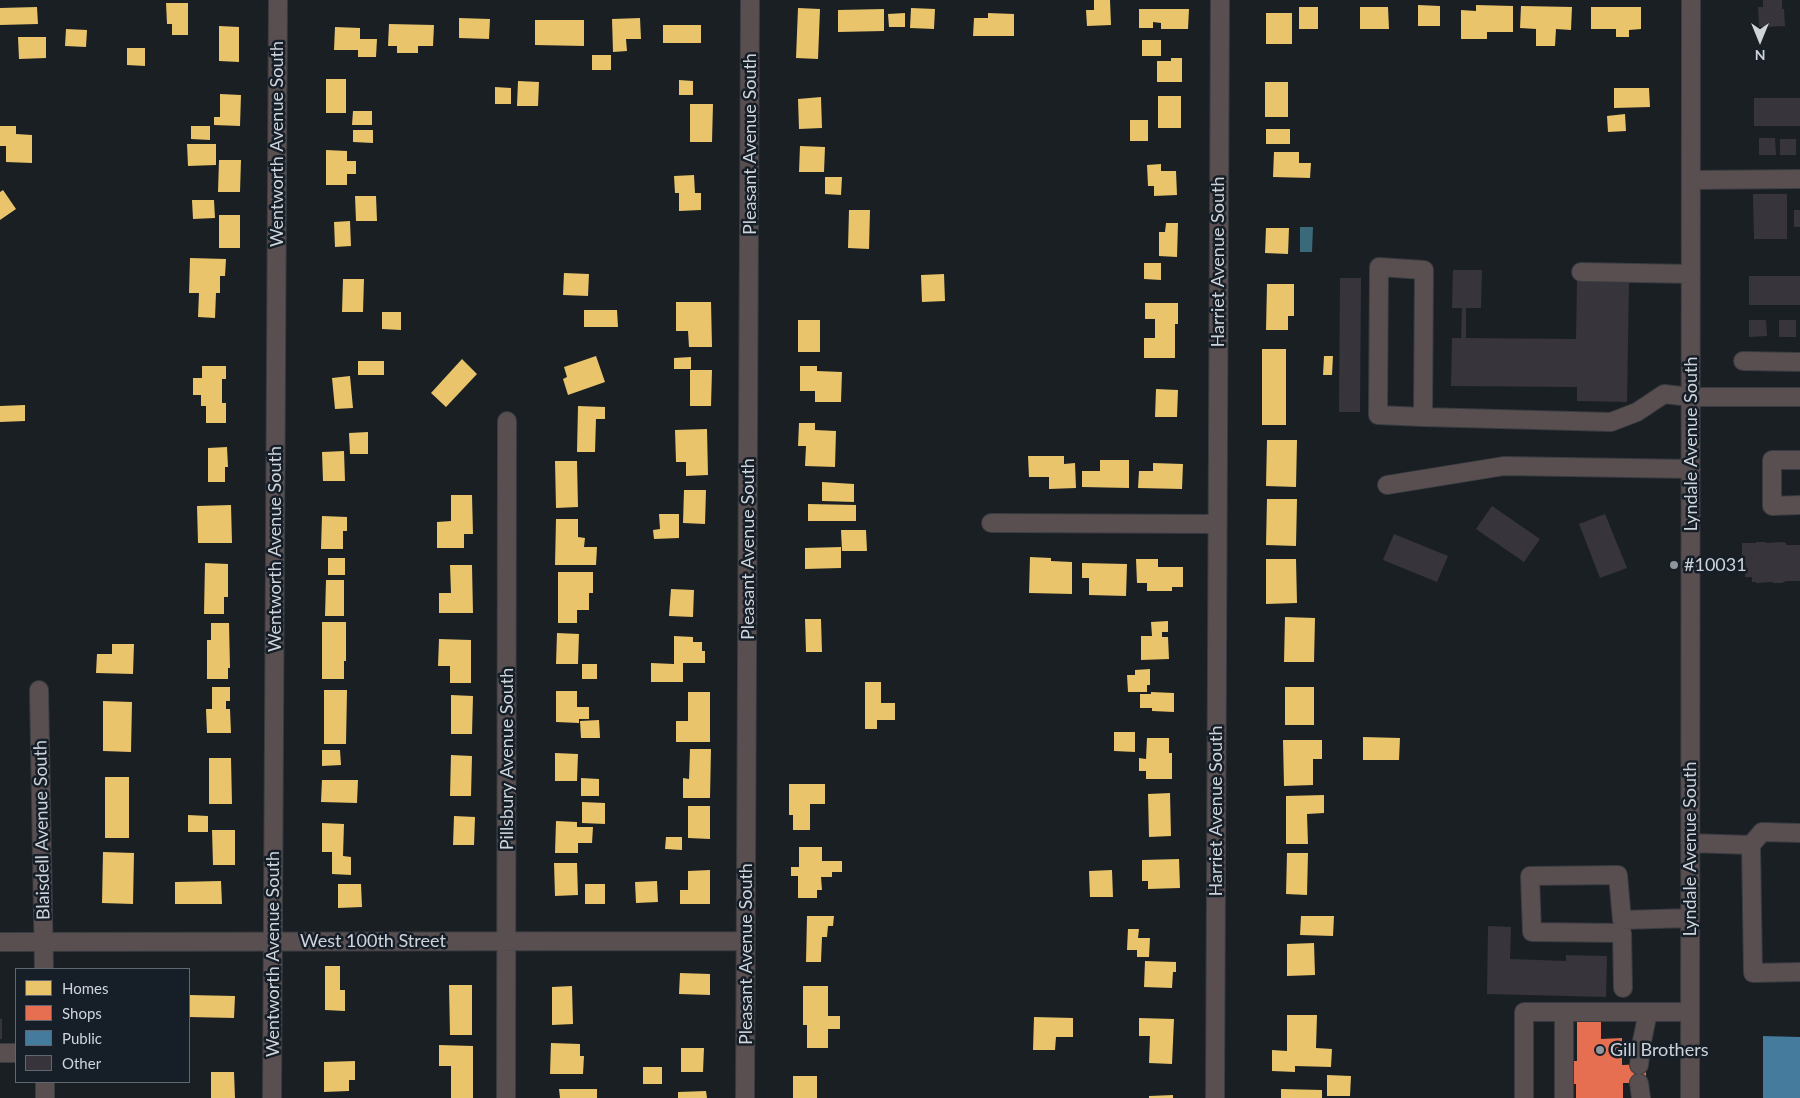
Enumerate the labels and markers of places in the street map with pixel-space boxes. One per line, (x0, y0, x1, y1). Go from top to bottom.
place label: #10031 (1684, 554, 1747, 576)
marker: #10031 (1668, 559, 1680, 571)
place label: Gill Brothers (1610, 1039, 1708, 1061)
marker: Gill Brothers (1594, 1044, 1606, 1056)

